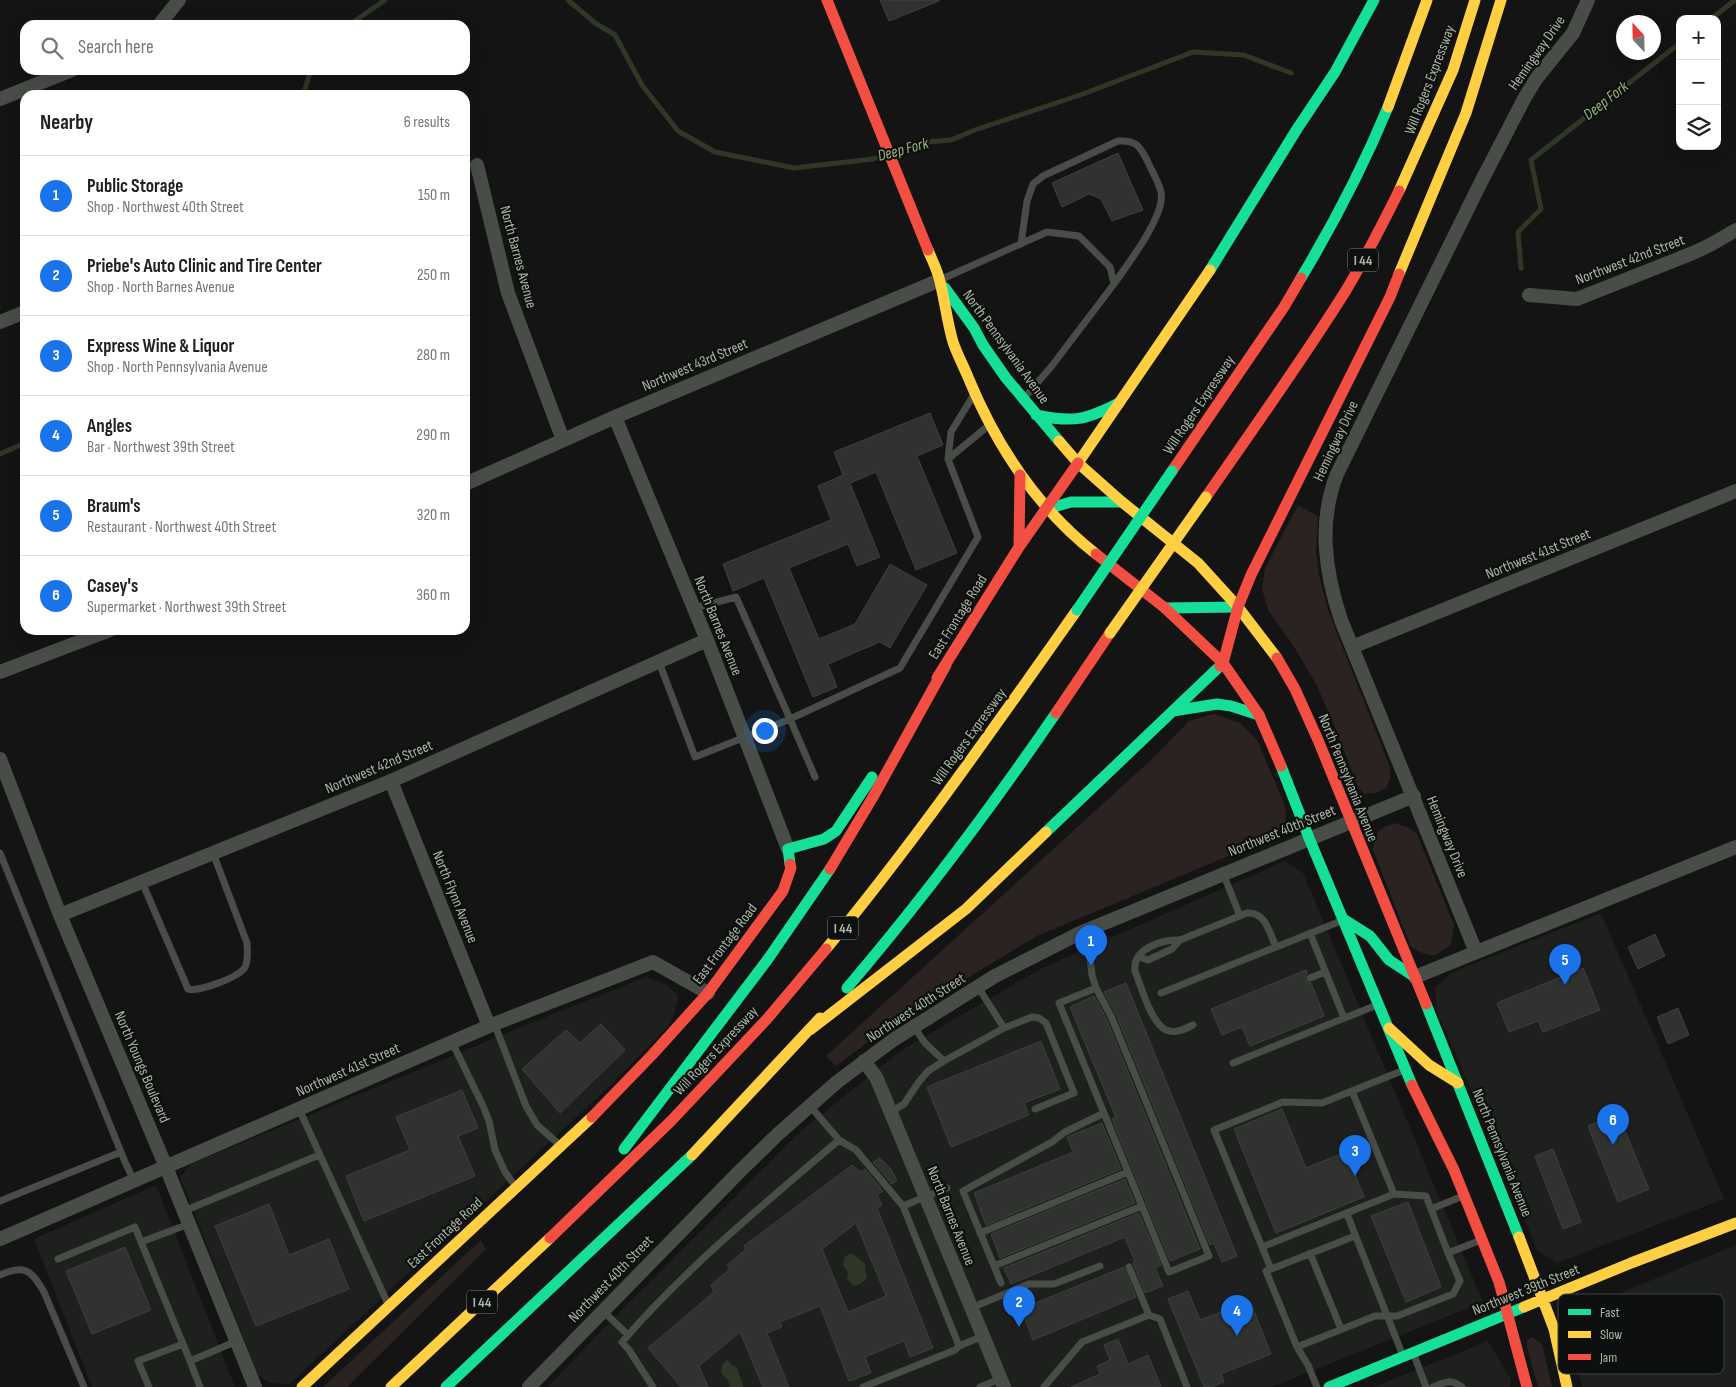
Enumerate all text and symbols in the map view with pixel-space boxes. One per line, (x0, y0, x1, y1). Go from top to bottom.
street label: Hemingway Drive (1504, 12, 1570, 94)
north arrow (1616, 15, 1661, 60)
map controls (1676, 15, 1721, 150)
button: + (1676, 15, 1721, 60)
search box (20, 20, 470, 75)
street label: Will Rogers Expressway (1400, 22, 1460, 137)
icon: search (38, 34, 66, 62)
text: Search here (78, 36, 154, 59)
button: − (1676, 60, 1721, 105)
water label: Deep Fork (1580, 77, 1633, 124)
button: layers (1676, 105, 1721, 150)
text: Nearby (40, 110, 93, 135)
text: 6 results (404, 113, 450, 132)
water label: Deep Fork (876, 134, 931, 166)
text: Public Storage (87, 175, 184, 198)
text: 1 (53, 186, 59, 205)
text: 150 m (418, 186, 450, 205)
text: Shop · Northwest 40th Street (87, 198, 244, 217)
street label: North Barnes Avenue (495, 204, 541, 310)
street label: Northwest 42nd Street (1573, 230, 1688, 290)
road number: I 44 (1348, 248, 1378, 272)
text: Priebe's Auto Clinic and Tire Center (87, 255, 322, 278)
text: 2 (52, 266, 60, 285)
text: 250 m (417, 266, 450, 285)
text: Shop · North Barnes Avenue (87, 278, 235, 297)
street label: North Pennsylvania Avenue (958, 286, 1054, 408)
street label: Northwest 43rd Street (639, 334, 751, 396)
text: Express Wine & Liquor (87, 335, 234, 358)
text: 3 (52, 346, 60, 365)
text: 280 m (416, 346, 450, 365)
street label: Will Rogers Expressway (1159, 352, 1239, 458)
text: Shop · North Pennsylvania Avenue (87, 358, 268, 377)
street label: Hemingway Drive (1309, 398, 1363, 484)
text: Angles (87, 415, 132, 438)
text: 4 (52, 426, 60, 445)
text: 290 m (416, 426, 450, 445)
text: Bar · Northwest 39th Street (87, 438, 235, 457)
text: Braum's (87, 495, 141, 518)
text: 5 (52, 506, 60, 525)
text: 320 m (417, 506, 450, 525)
text: Restaurant · Northwest 40th Street (87, 518, 276, 537)
street label: Northwest 41st Street (1483, 524, 1594, 584)
street label: East Frontage Road (924, 571, 992, 663)
street label: North Barnes Avenue (689, 574, 747, 678)
text: Casey's (87, 575, 138, 598)
text: 6 (52, 586, 60, 605)
text: 360 m (416, 586, 450, 605)
text: Supermarket · Northwest 39th Street (87, 598, 286, 617)
street label: Will Rogers Expressway (927, 684, 1011, 789)
street label: North Pennsylvania Avenue (1314, 711, 1382, 845)
your location (752, 718, 778, 744)
street label: Northwest 42nd Street (322, 736, 436, 798)
street label: Hemingway Drive (1422, 793, 1472, 881)
street label: Northwest 40th Street (1226, 801, 1339, 861)
street label: North Flynn Avenue (428, 848, 482, 946)
street label: East Frontage Road (688, 900, 762, 988)
road number: I 44 (828, 916, 858, 940)
pin: 1 (1075, 925, 1107, 966)
pin: 5 (1549, 944, 1581, 985)
street label: Northwest 40th Street (863, 969, 969, 1047)
street label: Will Rogers Expressway (670, 1002, 763, 1100)
street label: North Youngs Boulevard (110, 1008, 174, 1126)
street label: Northwest 41st Street (293, 1038, 403, 1101)
street label: North Pennsylvania Avenue (1468, 1086, 1536, 1220)
pin: 6 (1597, 1104, 1629, 1145)
pin: 3 (1339, 1135, 1371, 1176)
street label: North Barnes Avenue (922, 1164, 980, 1268)
street label: East Frontage Road (403, 1193, 487, 1273)
street label: Northwest 40th Street (565, 1231, 658, 1327)
street label: Northwest 39th Street (1470, 1260, 1583, 1320)
pin: 2 (1003, 1286, 1035, 1327)
road number: I 44 (467, 1290, 497, 1314)
legend (1558, 1294, 1724, 1374)
pin: 4 (1221, 1295, 1253, 1336)
text: Fast (1600, 1304, 1620, 1321)
text: Slow (1600, 1326, 1622, 1343)
text: Jam (1599, 1349, 1617, 1366)

